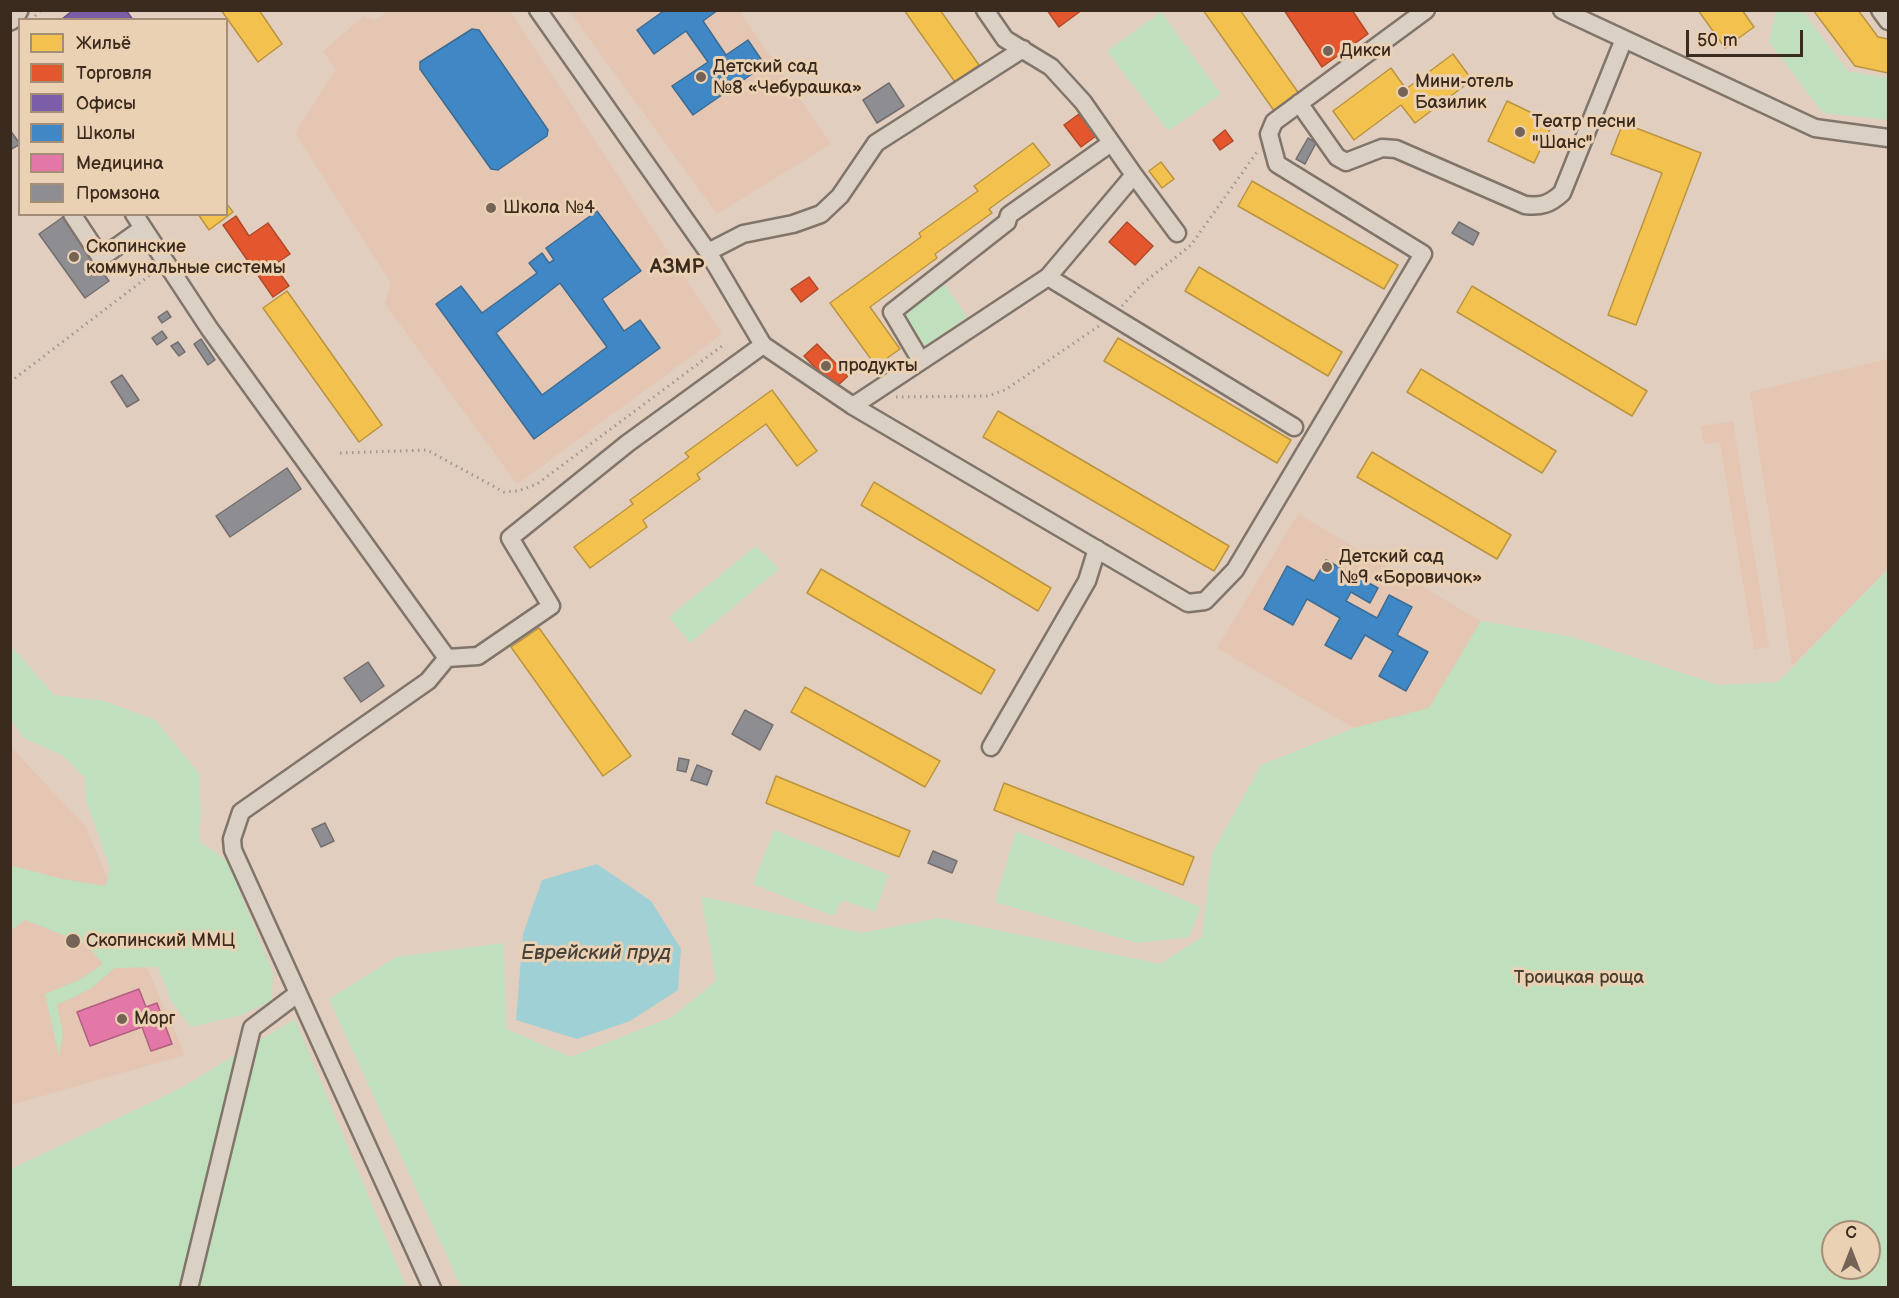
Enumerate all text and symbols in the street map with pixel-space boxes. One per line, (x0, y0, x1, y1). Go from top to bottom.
legend (18, 18, 228, 216)
scale bar (1689, 18, 1806, 56)
text: 50 m (1697, 30, 1738, 51)
text: Жильё (76, 33, 131, 54)
place label: Дикси (1340, 40, 1391, 62)
marker: Дикси (1321, 44, 1335, 58)
place label: Детский сад №8 «Чебурашка» (713, 56, 862, 98)
text: Торговля (76, 63, 152, 84)
marker: Детский сад №8 «Чебурашка» (694, 70, 708, 84)
place label: Мини-отель Базилик (1415, 71, 1513, 113)
marker: Мини-отель Базилик (1396, 85, 1410, 99)
text: Офисы (76, 93, 136, 114)
place label: Театр песни "Шанс" (1532, 111, 1636, 154)
text: Школы (76, 123, 135, 144)
marker: Театр песни "Шанс" (1513, 125, 1527, 139)
text: Медицина (76, 153, 164, 174)
text: Промзона (76, 183, 160, 204)
place label: Школа №4 (503, 197, 595, 219)
marker: Школа №4 (484, 201, 498, 215)
place label: Скопинские коммунальные системы (86, 236, 286, 278)
marker: Скопинские коммунальные системы (67, 250, 81, 264)
district label: АЗМР (650, 256, 704, 280)
place label: продукты (838, 355, 918, 377)
marker: продукты (819, 359, 833, 373)
place label: Детский сад №9 «Боровичок» (1339, 546, 1482, 588)
marker: Детский сад №9 «Боровичок» (1320, 560, 1334, 574)
place label: Скопинский ММЦ (86, 930, 235, 952)
marker: Скопинский ММЦ (64, 932, 82, 950)
water label: Еврейский пруд (521, 942, 671, 966)
park label: Троицкая роща (1514, 967, 1644, 989)
place label: Морг (134, 1008, 176, 1030)
marker: Морг (115, 1012, 129, 1026)
north arrow (1821, 1220, 1881, 1280)
text: С (1845, 1224, 1857, 1243)

